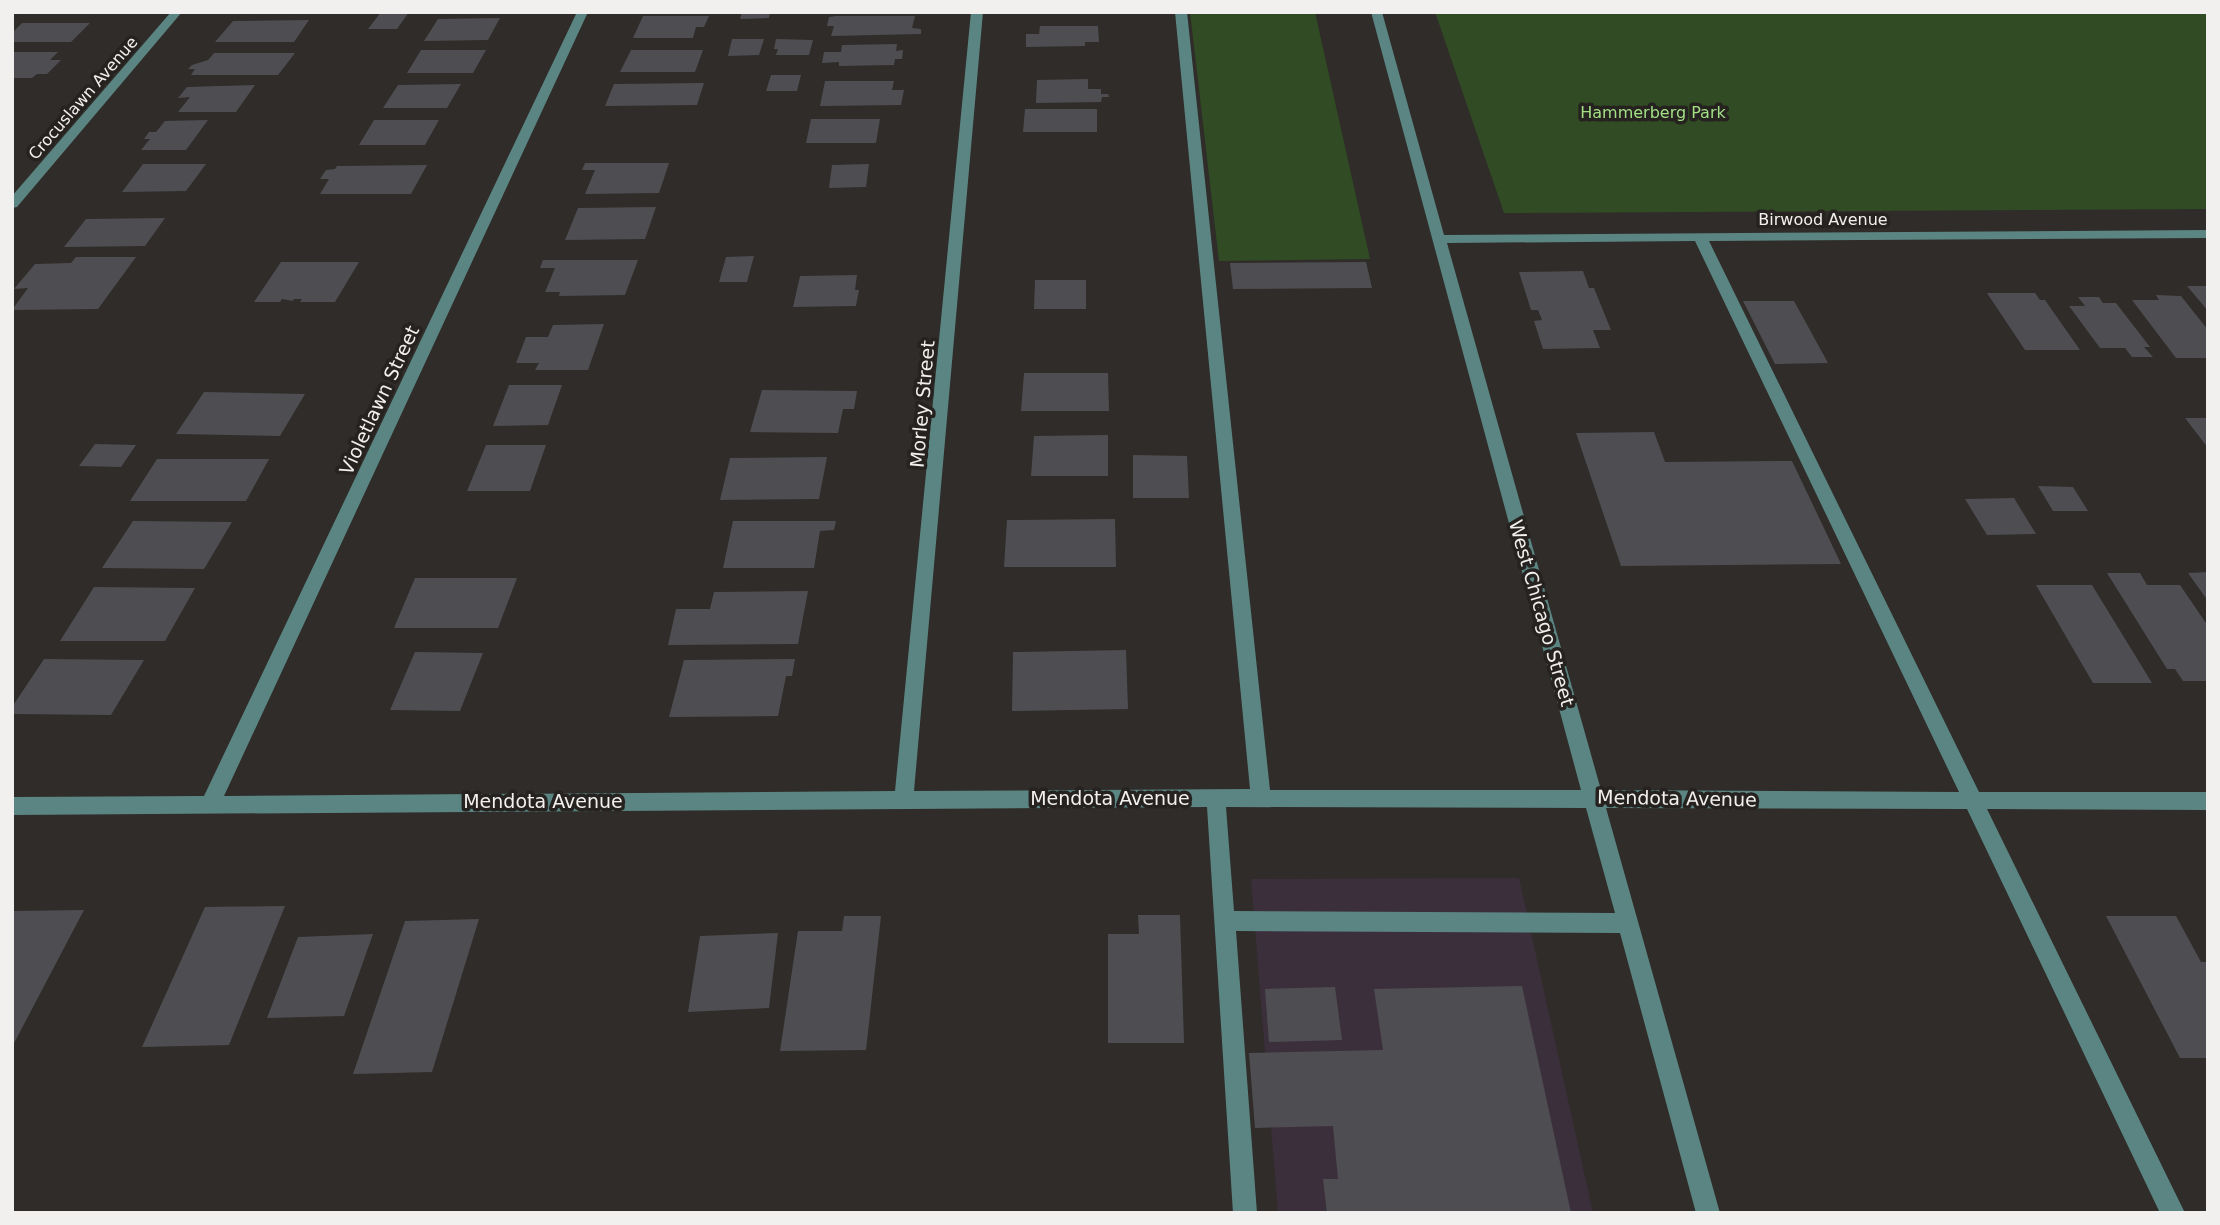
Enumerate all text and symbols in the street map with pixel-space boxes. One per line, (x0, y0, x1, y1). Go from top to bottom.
street label: Crocuslawn Avenue (25, 33, 141, 163)
park label: Hammerberg Park (1580, 103, 1727, 122)
street label: Birwood Avenue (1758, 210, 1888, 229)
street label: Violetlawn Street (335, 322, 423, 478)
street label: Morley Street (905, 339, 939, 469)
street label: West Chicago Street (1505, 517, 1579, 709)
street label: Mendota Avenue (1597, 786, 1757, 810)
street label: Mendota Avenue (1030, 787, 1190, 809)
street label: Mendota Avenue (463, 790, 623, 812)

